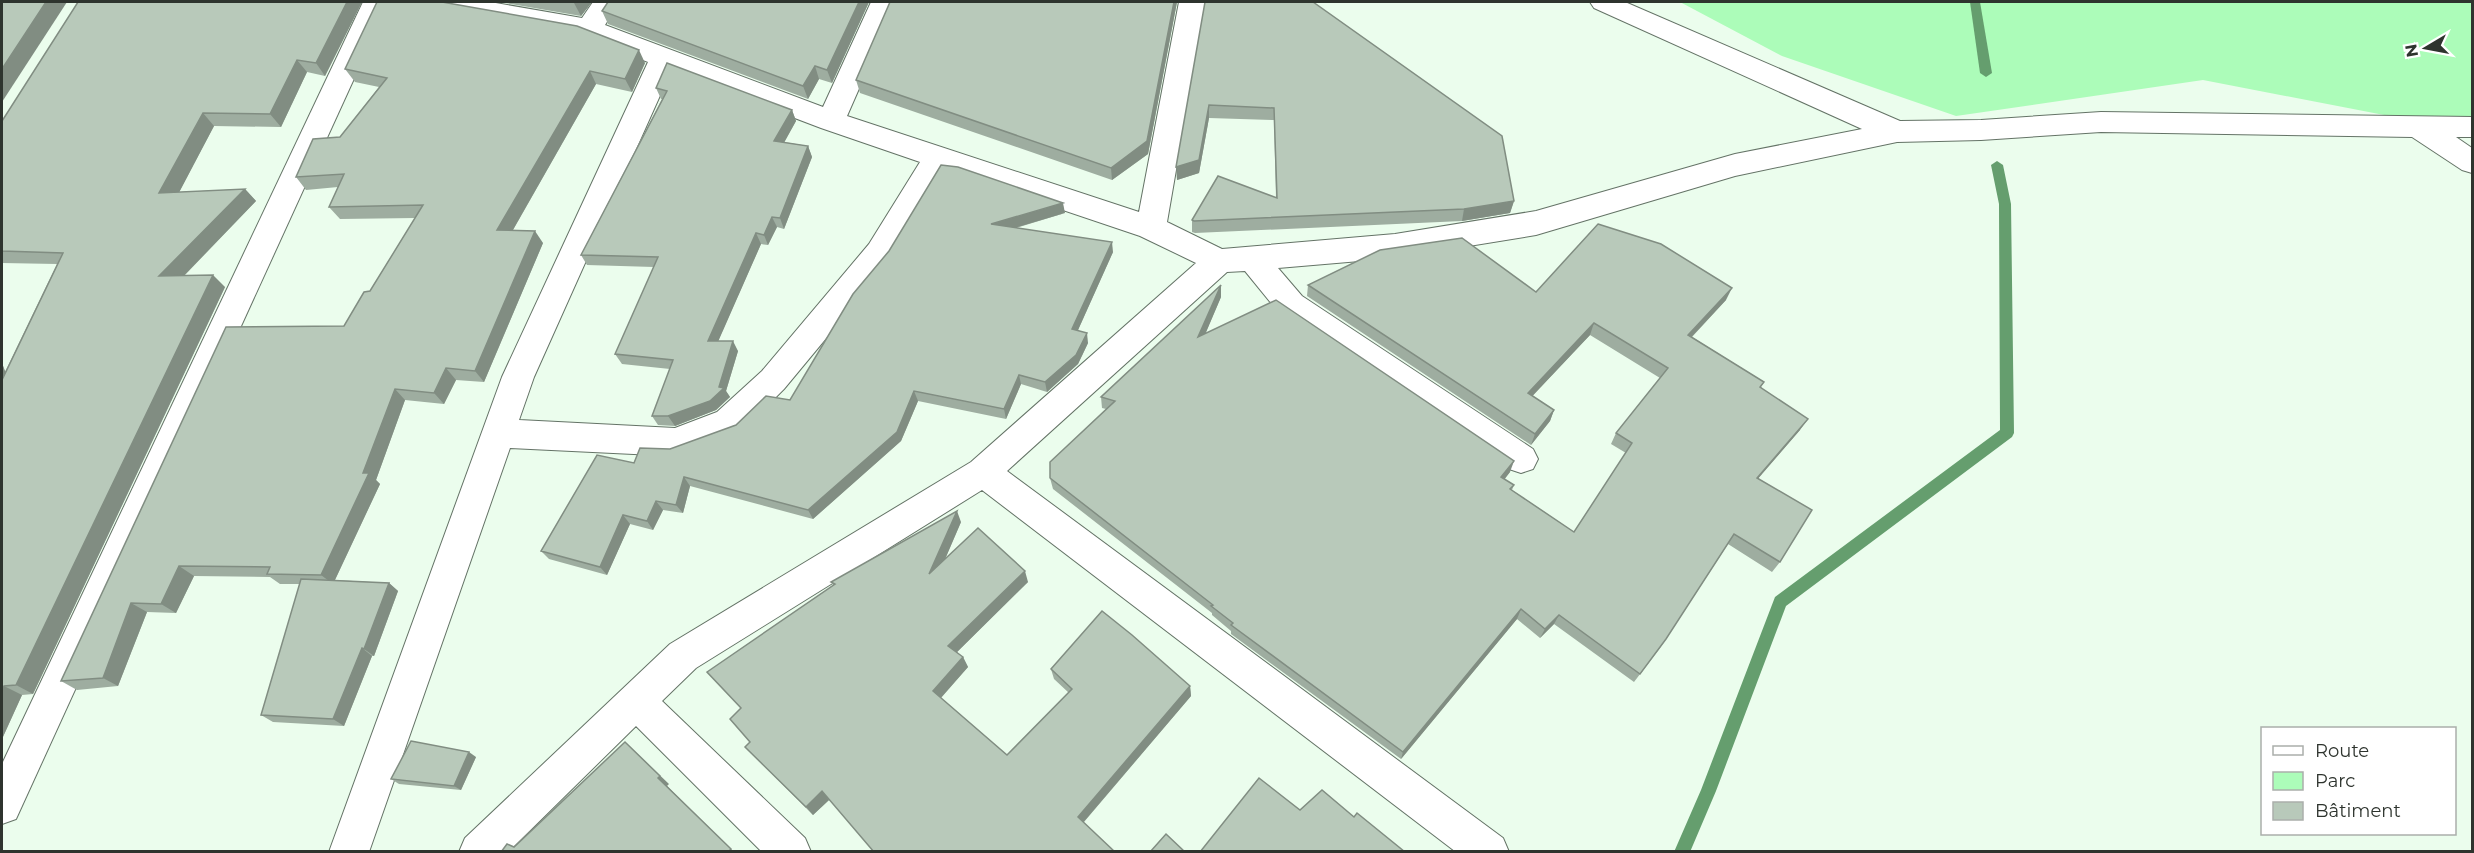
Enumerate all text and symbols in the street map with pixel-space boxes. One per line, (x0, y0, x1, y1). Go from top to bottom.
north arrow (2396, 18, 2456, 78)
text: N (2401, 42, 2422, 59)
legend (2261, 727, 2456, 835)
text: Route (2315, 740, 2369, 762)
text: Parc (2315, 770, 2355, 792)
text: Bâtiment (2315, 800, 2401, 822)

